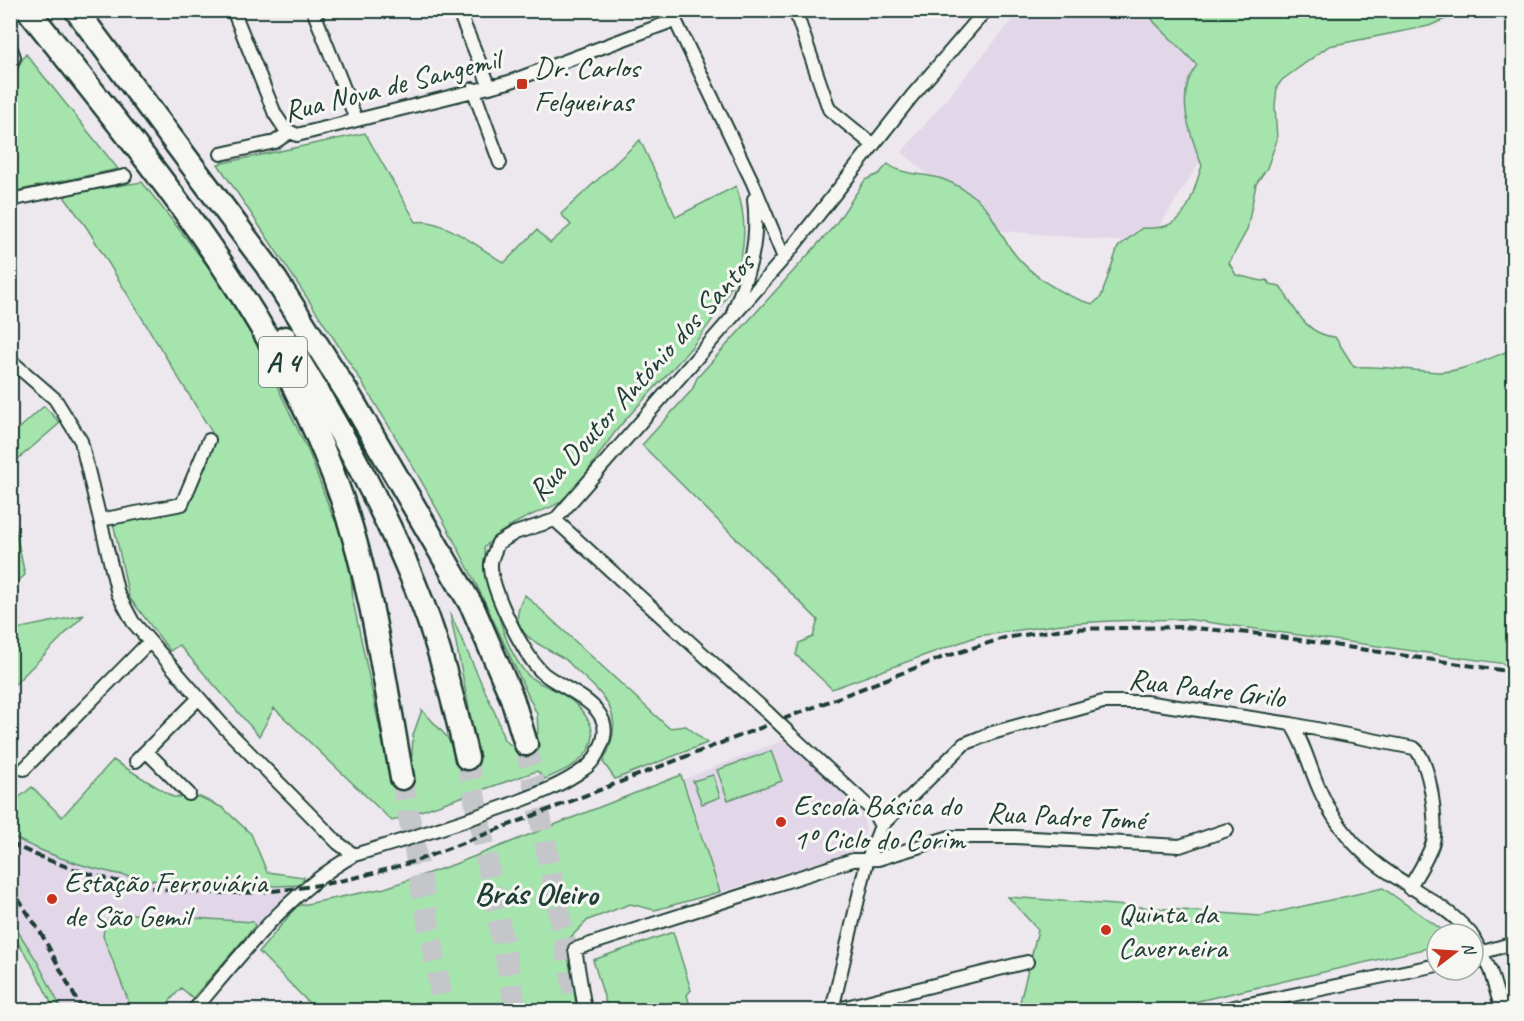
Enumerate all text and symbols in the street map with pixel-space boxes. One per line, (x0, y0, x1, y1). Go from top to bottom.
street label: Rua Nova de Sangemil (280, 39, 509, 130)
place label: Dr. Carlos Felgueiras (534, 48, 642, 120)
marker: Dr. Carlos Felgueiras (515, 77, 529, 91)
street label: Rua Doutor António dos Santos (520, 243, 764, 509)
road number: A 4 (259, 337, 307, 387)
street label: Rua Padre Grilo (1127, 660, 1289, 717)
place label: Escola Básica do 1º Ciclo do Corim (793, 786, 966, 858)
street label: Rua Padre Tomé (986, 793, 1150, 839)
marker: Escola Básica do 1º Ciclo do Corim (774, 815, 788, 829)
place label: Estação Ferroviária de São Gemil (64, 863, 269, 935)
district label: Brás Oleiro (474, 873, 600, 914)
marker: Estação Ferroviária de São Gemil (45, 892, 59, 906)
place label: Quinta da Caverneira (1118, 894, 1229, 966)
north arrow (1425, 922, 1485, 982)
marker: Quinta da Caverneira (1099, 923, 1113, 937)
text: N (1457, 940, 1480, 959)

